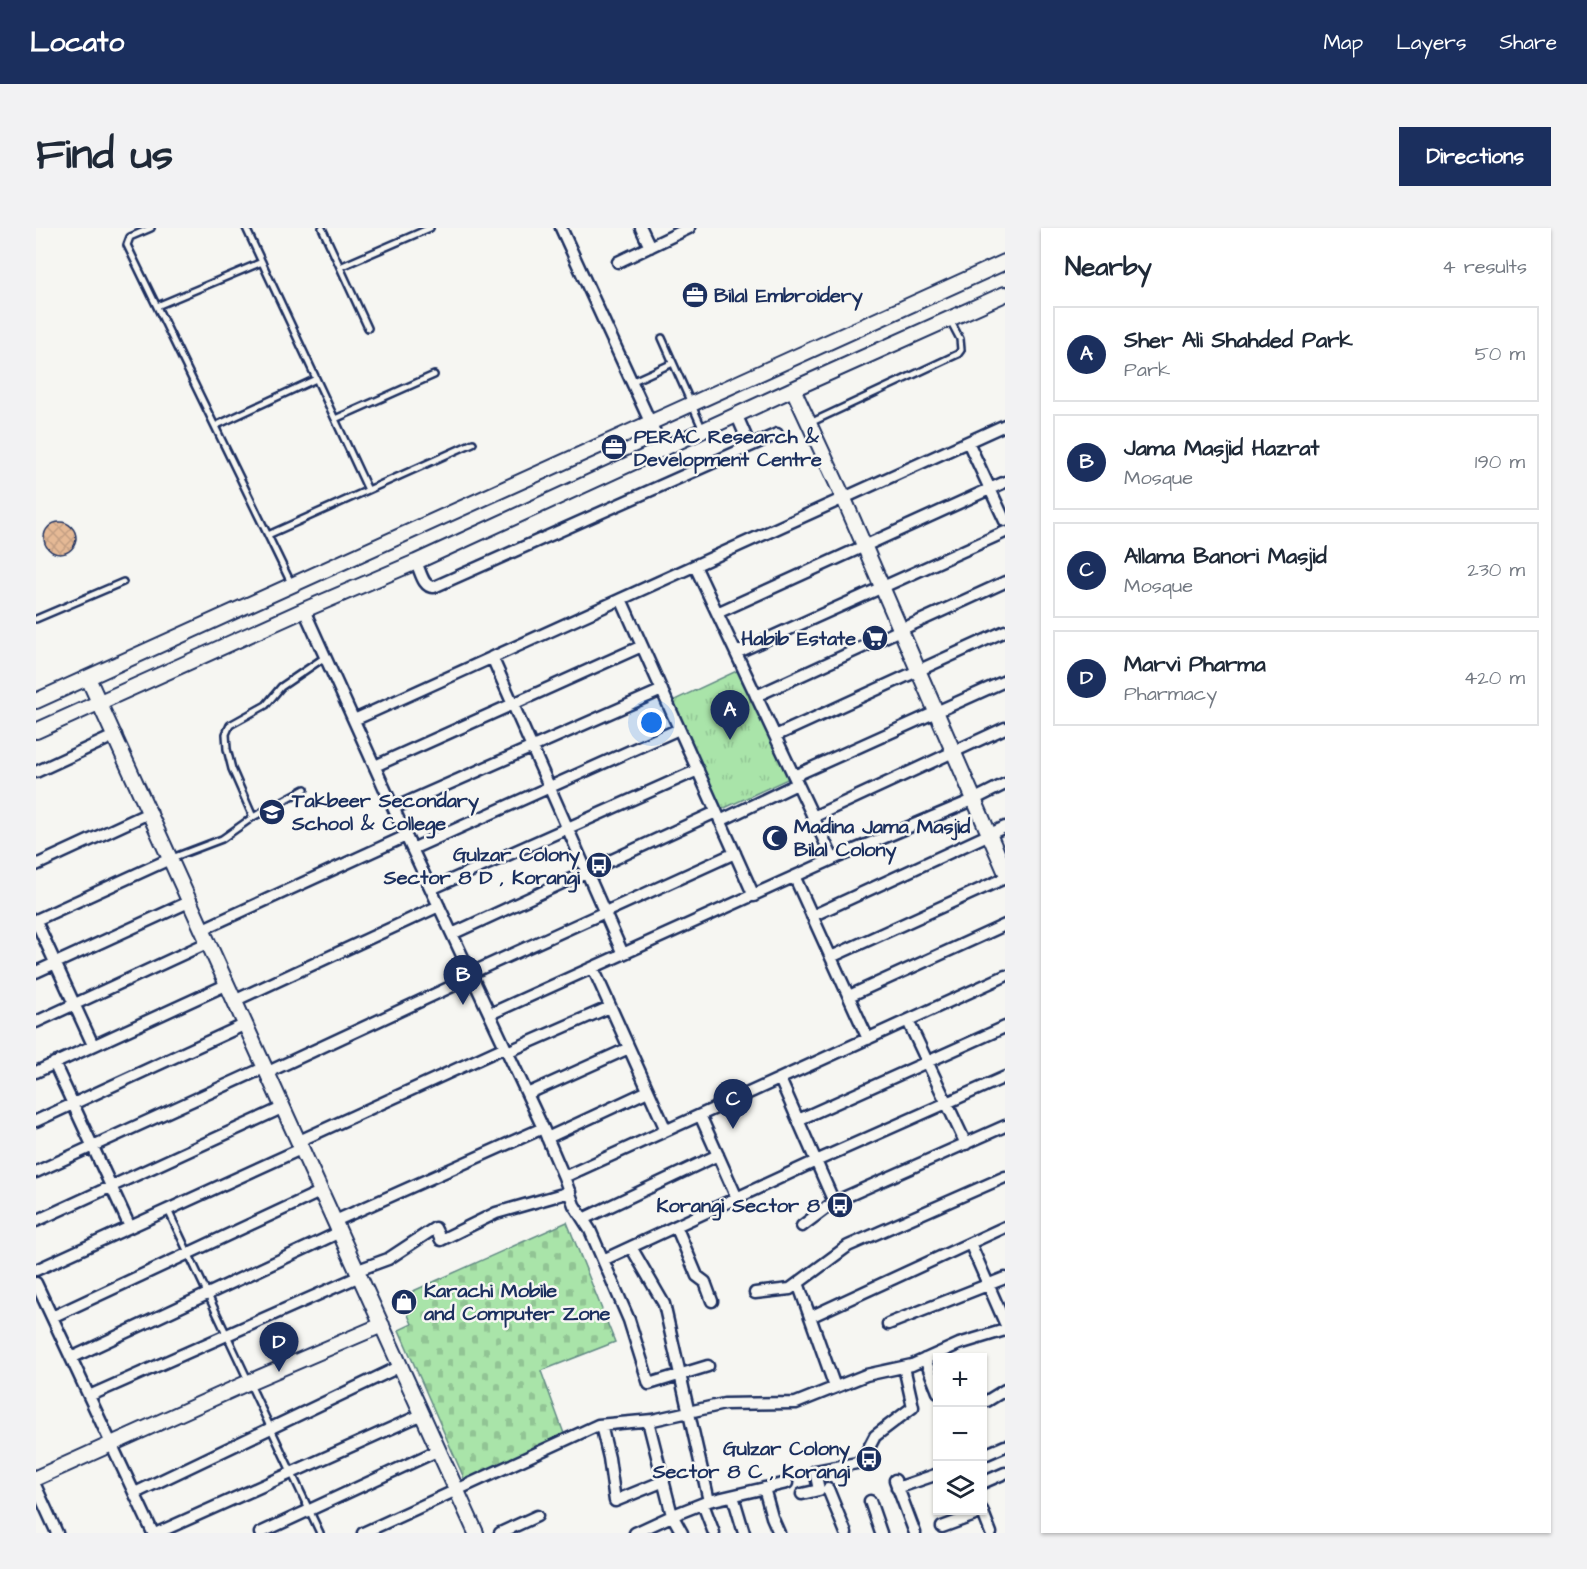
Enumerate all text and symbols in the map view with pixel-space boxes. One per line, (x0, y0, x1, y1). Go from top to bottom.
text: Locato (30, 23, 124, 62)
text: Map (1323, 28, 1363, 57)
text: Layers (1396, 28, 1466, 57)
text: Share (1499, 28, 1557, 57)
text: Find us (36, 127, 173, 185)
button: Directions (1399, 127, 1551, 186)
text: Nearby (1065, 249, 1152, 285)
text: 4 results (1442, 253, 1527, 281)
office icon: Bilal Embroidery (680, 280, 710, 310)
place label: Bilal Embroidery (714, 282, 863, 311)
text: Sher Ali Shahded Park (1124, 325, 1353, 356)
text: A (1080, 340, 1093, 368)
text: 50 m (1475, 340, 1525, 368)
text: Park (1124, 356, 1170, 384)
place label: PERAC Research & Development Centre (634, 423, 822, 474)
office icon: PERAC Research & Development Centre (599, 432, 629, 462)
text: Jama Masjid Hazrat (1124, 433, 1319, 464)
text: B (1079, 448, 1094, 476)
text: 190 m (1475, 448, 1525, 476)
text: Mosque (1124, 464, 1193, 492)
text: Allama Banori Masjid (1124, 541, 1327, 572)
text: C (1079, 556, 1094, 584)
text: 230 m (1467, 556, 1525, 584)
text: Mosque (1124, 572, 1193, 600)
supermarket icon: Habib Estate (860, 623, 890, 653)
place label: Habib Estate (741, 625, 856, 653)
text: Marvi Pharma (1124, 649, 1266, 680)
text: D (1080, 664, 1093, 692)
text: 420 m (1464, 664, 1525, 692)
text: Pharmacy (1124, 680, 1217, 708)
pin: A (710, 690, 750, 740)
your location (637, 708, 666, 737)
place label: Takbeer Secondary School & College (291, 787, 479, 839)
school or university icon: Takbeer Secondary School & College (257, 797, 287, 827)
place label: Madina Jama Masjid Bilal Colony (794, 813, 971, 865)
mosque icon: Madina Jama Masjid Bilal Colony (760, 823, 790, 853)
place label: Gulzar Colony Sector 8 D , Korangi (383, 841, 581, 893)
bus stop icon: Gulzar Colony Sector 8 D , Korangi (584, 850, 614, 880)
pin: B (444, 956, 482, 1005)
pin: C (714, 1080, 752, 1129)
bus stop icon: Korangi Sector 8 (825, 1190, 855, 1220)
place label: Korangi Sector 8 (656, 1192, 820, 1221)
place label: Karachi Mobile and Computer Zone (423, 1277, 611, 1328)
shop icon: Karachi Mobile and Computer Zone (389, 1287, 419, 1317)
pin: D (260, 1322, 298, 1372)
map controls (933, 1353, 987, 1515)
button: + (933, 1353, 987, 1407)
button: − (933, 1407, 987, 1461)
place label: Gulzar Colony Sector 8 C , Korangi (652, 1435, 851, 1487)
bus stop icon: Gulzar Colony Sector 8 C , Korangi (854, 1444, 884, 1474)
button: layers (933, 1461, 987, 1515)

